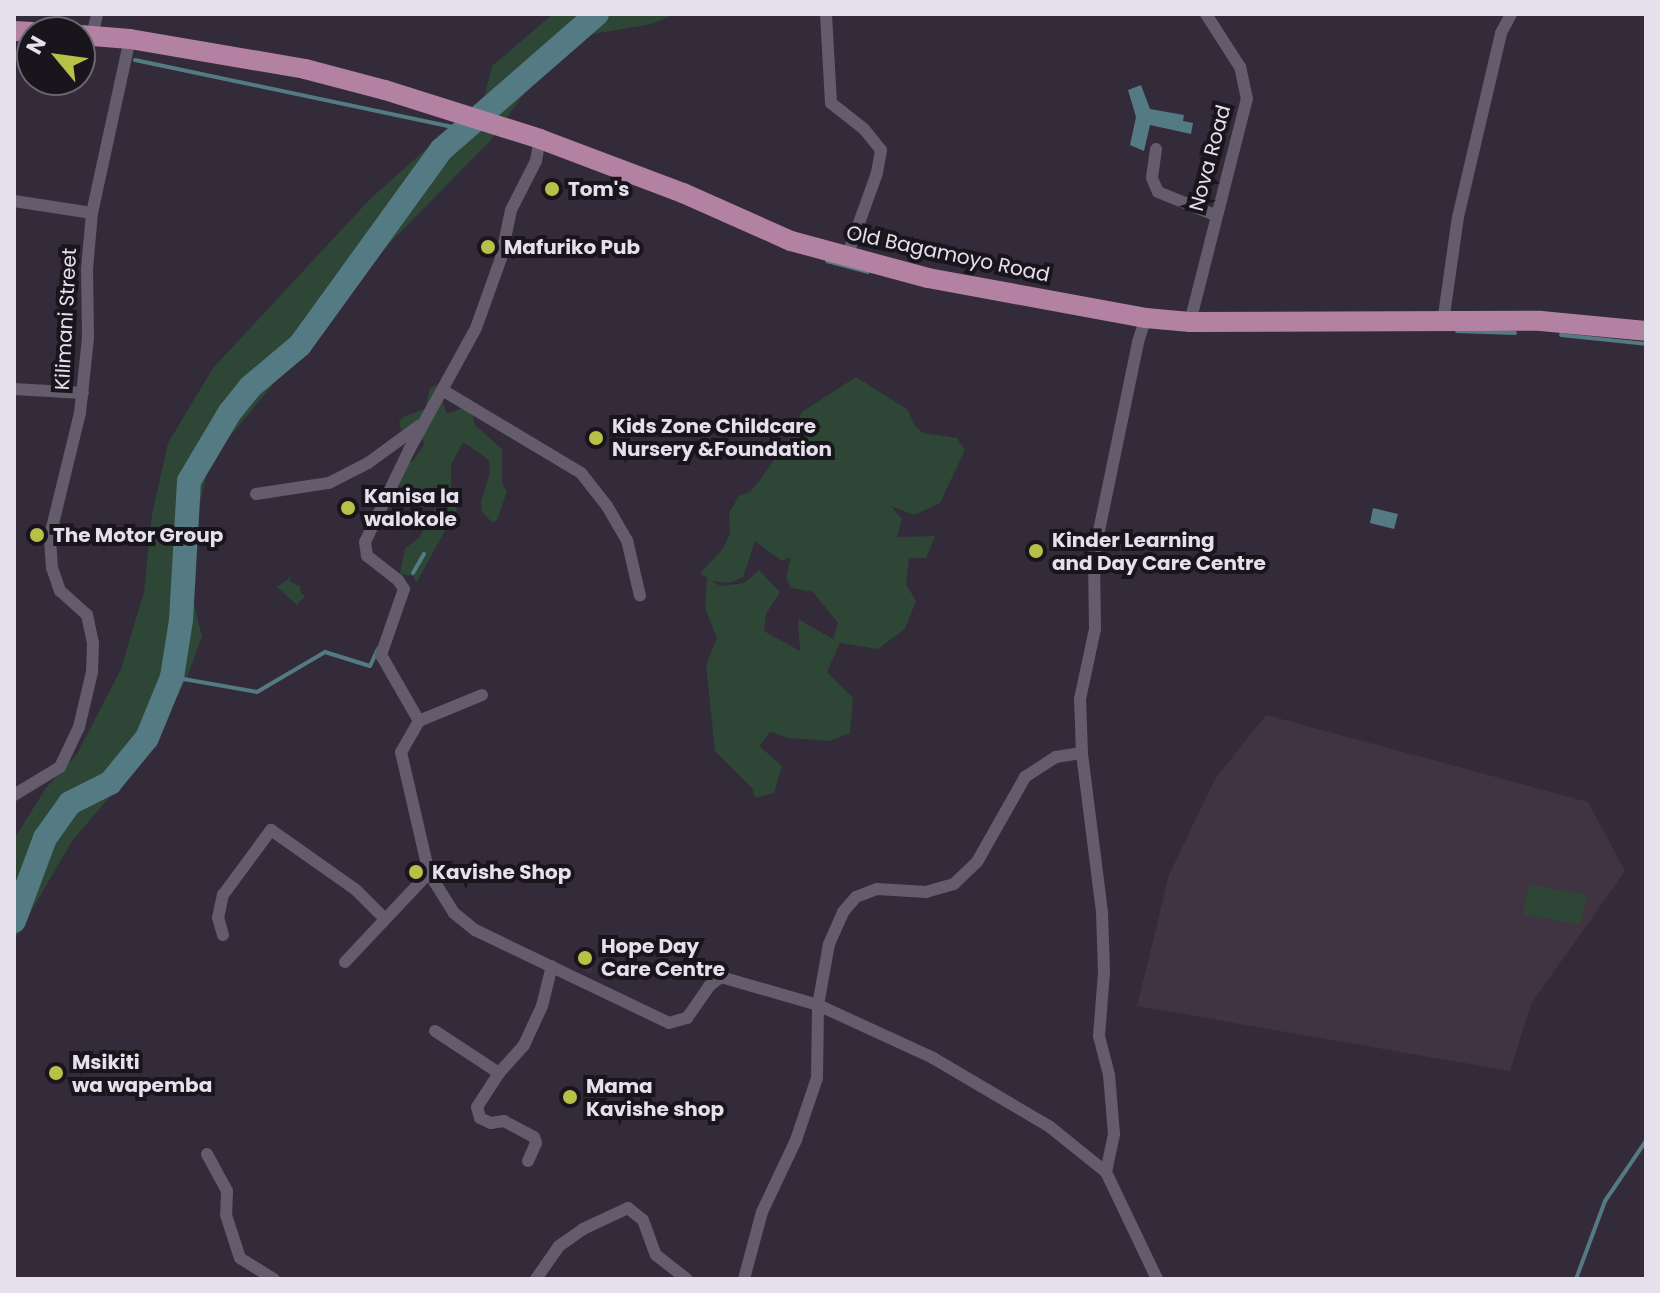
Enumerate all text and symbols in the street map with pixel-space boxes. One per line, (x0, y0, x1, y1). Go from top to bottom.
north arrow (16, 16, 96, 96)
text: N (19, 30, 54, 60)
street label: Nova Road (1184, 102, 1236, 214)
place label: Tom's (568, 177, 629, 201)
marker: Tom's (543, 180, 561, 198)
street label: Old Bagamoyo Road (844, 221, 1052, 287)
place label: Mafuriko Pub (504, 235, 640, 259)
marker: Mafuriko Pub (479, 238, 497, 256)
street label: Kilimani Street (50, 247, 82, 391)
place label: Kids Zone Childcare Nursery &Foundation (612, 414, 832, 461)
marker: Kids Zone Childcare Nursery &Foundation (587, 429, 605, 447)
place label: Kanisa la walokole (364, 484, 459, 531)
marker: Kanisa la walokole (339, 499, 357, 517)
place label: The Motor Group (53, 523, 223, 547)
marker: The Motor Group (28, 526, 46, 544)
place label: Kinder Learning and Day Care Centre (1052, 528, 1266, 575)
marker: Kinder Learning and Day Care Centre (1027, 542, 1045, 560)
place label: Kavishe Shop (432, 860, 571, 884)
marker: Kavishe Shop (407, 863, 425, 881)
place label: Hope Day Care Centre (601, 934, 725, 981)
marker: Hope Day Care Centre (576, 949, 594, 967)
place label: Msikiti wa wapemba (72, 1050, 212, 1097)
marker: Msikiti wa wapemba (47, 1064, 65, 1082)
place label: Mama Kavishe shop (586, 1074, 724, 1121)
marker: Mama Kavishe shop (561, 1088, 579, 1106)

